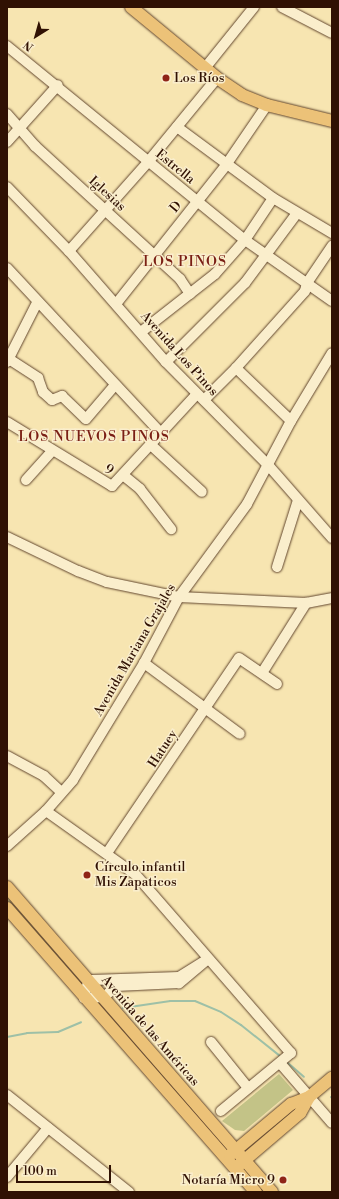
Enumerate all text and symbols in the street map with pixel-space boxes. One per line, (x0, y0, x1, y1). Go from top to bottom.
north arrow (16, 16, 56, 56)
text: N (21, 37, 36, 54)
place label: Los Ríos (174, 70, 225, 86)
marker: Los Ríos (161, 73, 171, 83)
street label: Estrella (152, 147, 198, 187)
street label: Iglesias (85, 173, 129, 215)
street label: D (167, 198, 185, 216)
district label: LOS PINOS (143, 254, 227, 270)
street label: Avenida Los Pinos (137, 309, 221, 399)
district label: LOS NUEVOS PINOS (18, 429, 170, 445)
street label: 9 (102, 461, 116, 479)
street label: Avenida Mariana Grajales (91, 581, 179, 719)
street label: Hatuey (145, 727, 181, 771)
place label: Círculo infantil Mis Zapaticos (95, 860, 185, 891)
marker: Círculo infantil Mis Zapaticos (82, 870, 92, 880)
street label: Avenida de las Américas (98, 973, 202, 1089)
scale bar (18, 1157, 113, 1183)
text: 100 m (23, 1164, 57, 1179)
place label: Notaría Micro 9 (182, 1172, 275, 1188)
marker: Notaría Micro 9 (278, 1175, 288, 1185)

